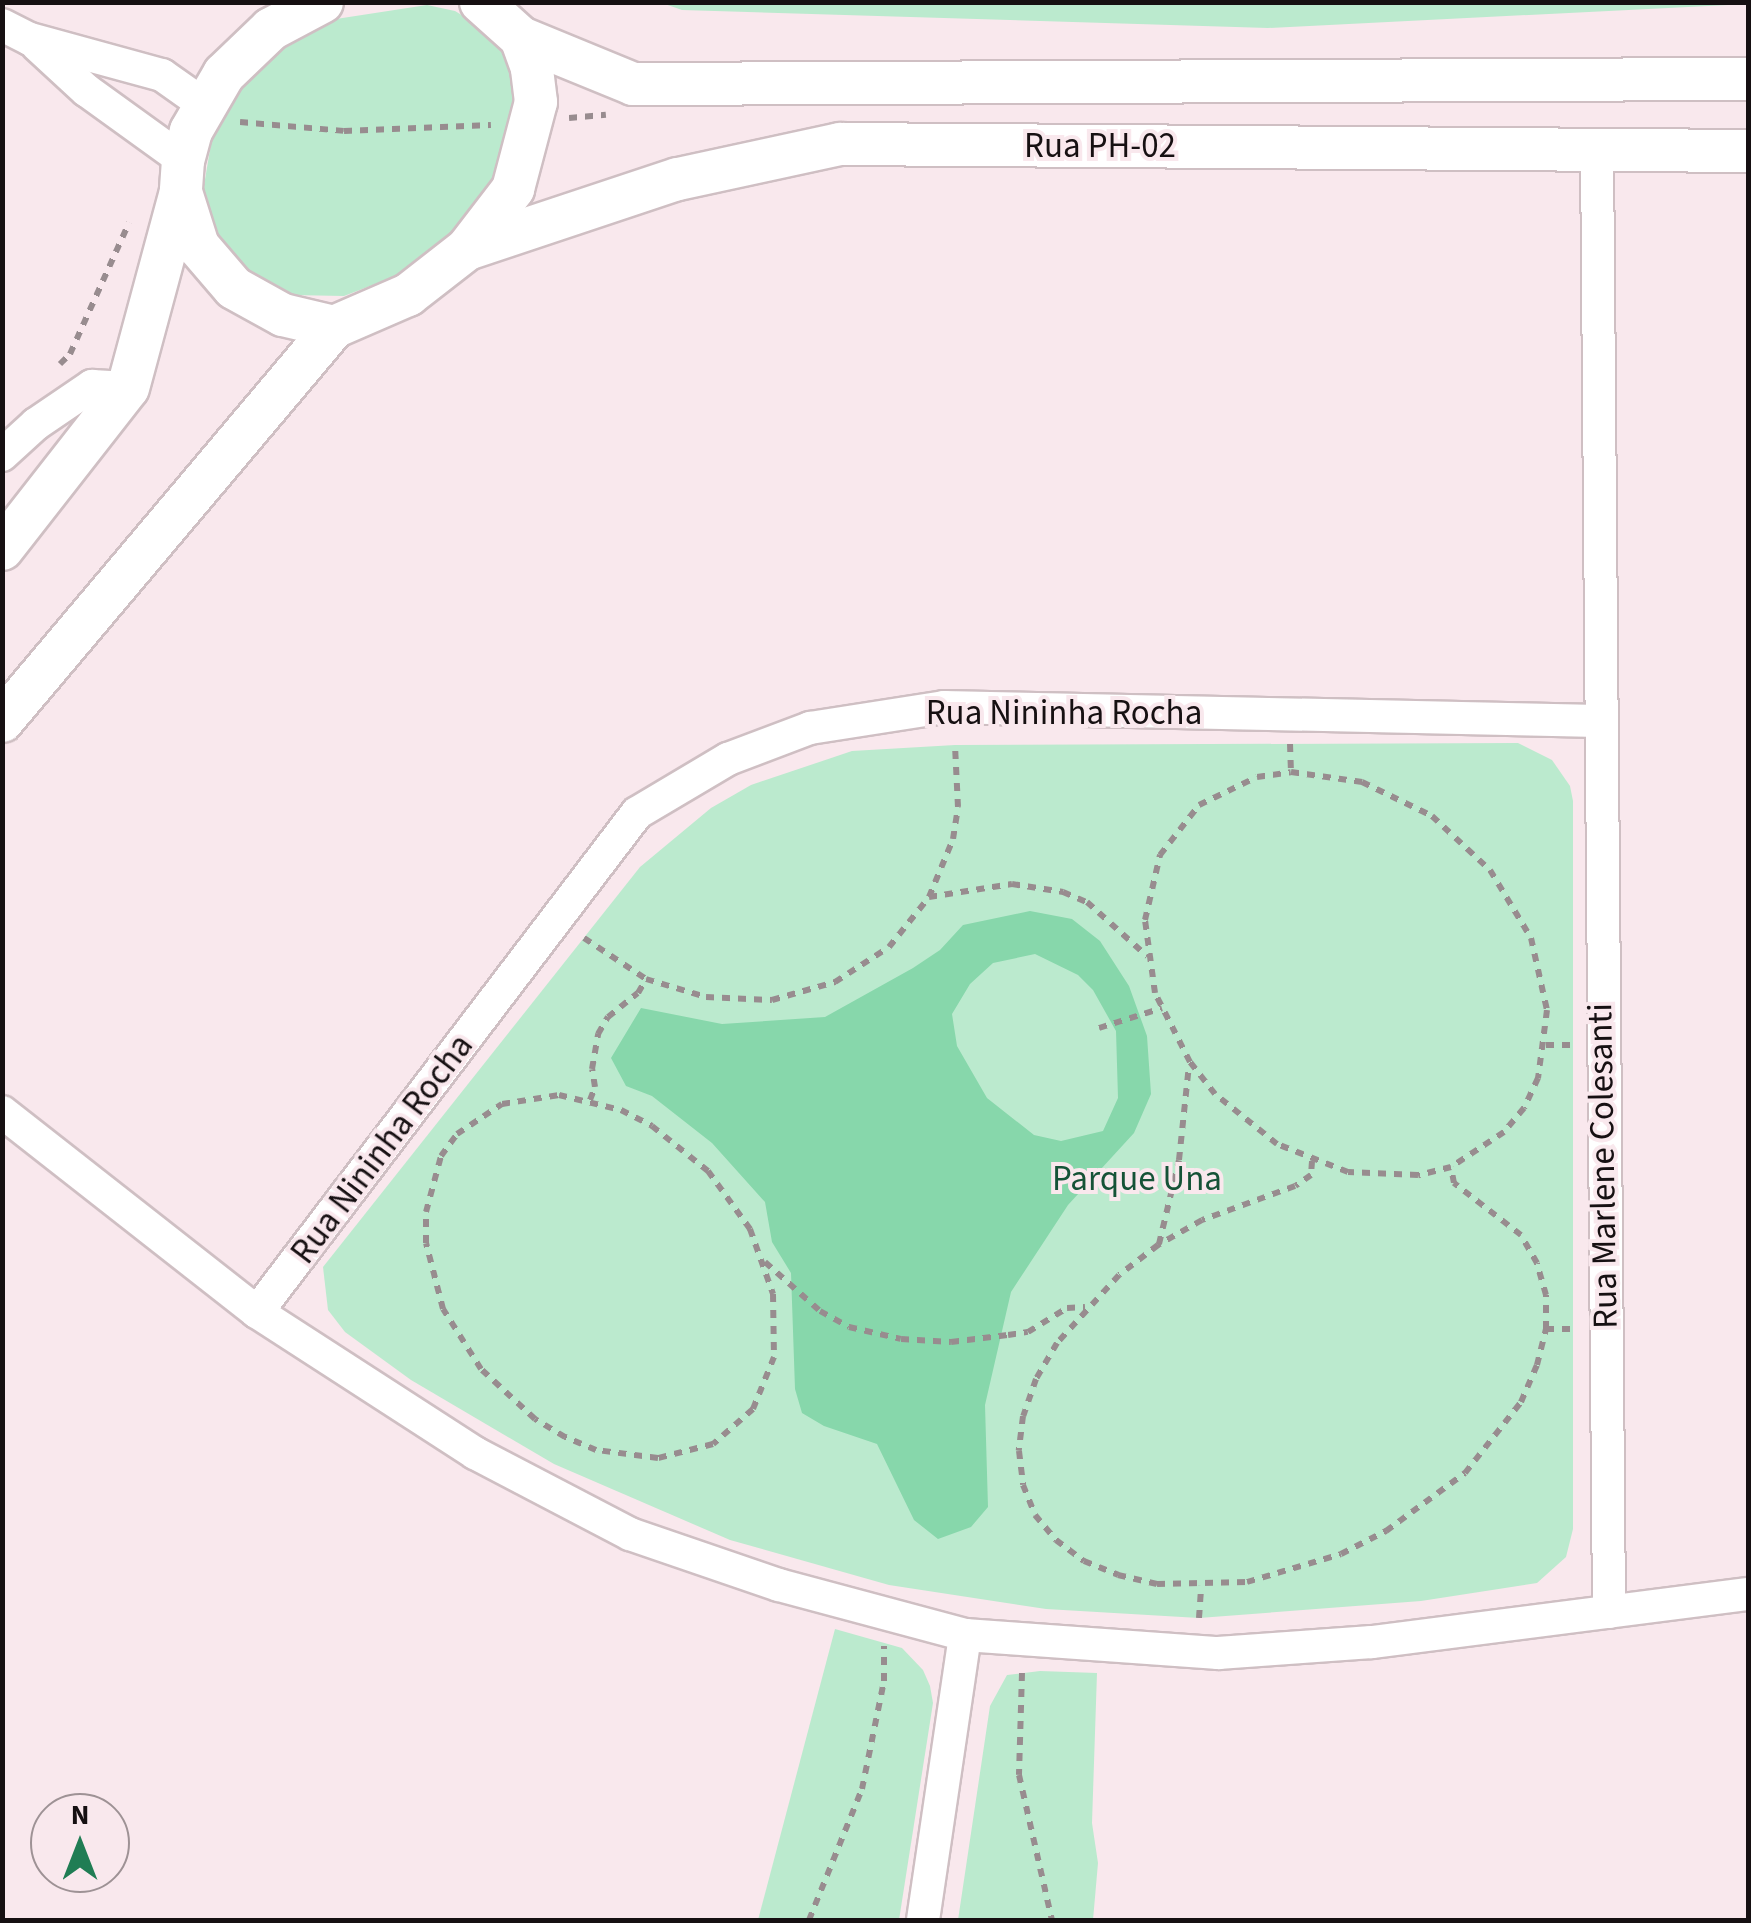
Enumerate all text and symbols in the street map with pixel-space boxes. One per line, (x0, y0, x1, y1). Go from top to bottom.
street label: Rua PH-02 (1024, 125, 1176, 167)
street label: Rua Nininha Rocha (926, 692, 1202, 734)
street label: Rua Marlene Colesanti (1579, 1003, 1627, 1329)
street label: Rua Nininha Rocha (282, 1026, 482, 1272)
park label: Parque Una (1052, 1158, 1222, 1200)
north arrow (30, 1793, 130, 1893)
text: N (71, 1795, 89, 1835)

